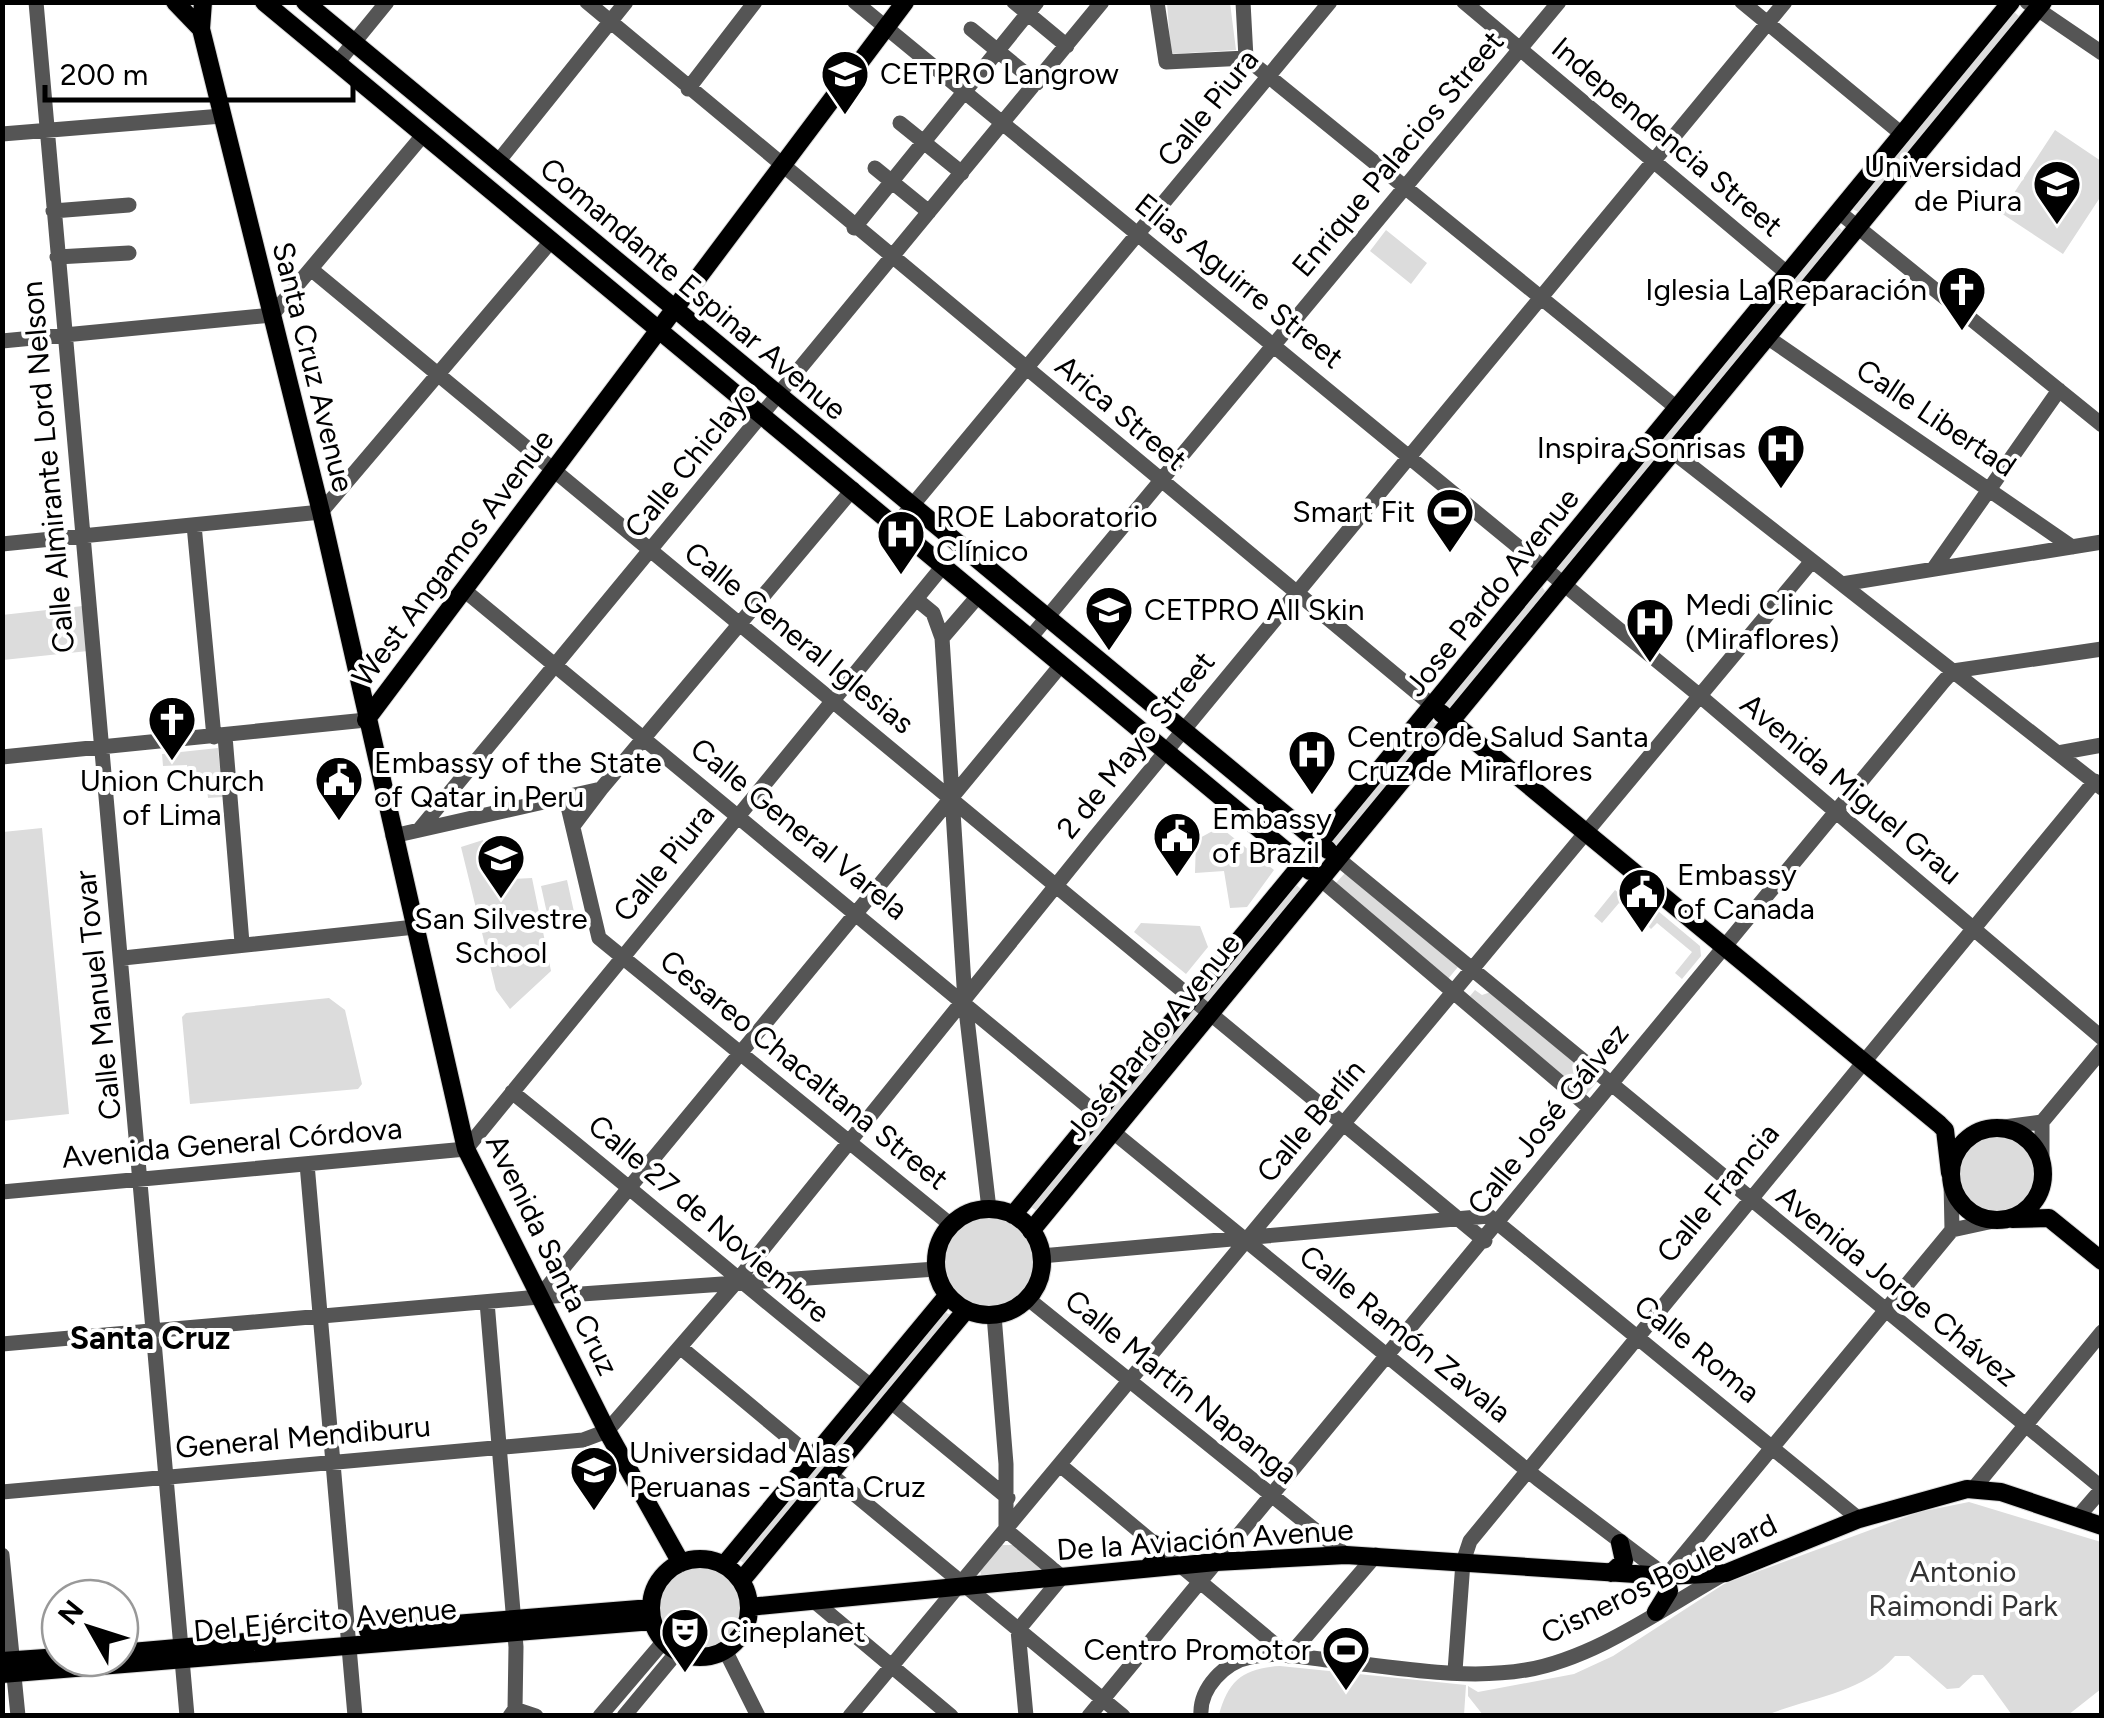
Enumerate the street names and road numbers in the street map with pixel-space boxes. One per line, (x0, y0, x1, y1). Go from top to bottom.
street label: Enrique Palacios Street (1284, 23, 1511, 284)
street label: Independencia Street (1544, 29, 1790, 244)
street label: Calle Piura (1149, 41, 1266, 174)
street label: Comandante Espinar Avenue (533, 150, 854, 428)
street label: Elias Aguirre Street (1128, 185, 1351, 376)
street label: Santa Cruz Avenue (265, 238, 362, 496)
street label: Calle Almirante Lord Nelson (13, 280, 82, 654)
street label: Arica Street (1048, 347, 1195, 478)
street label: Calle Libertad (1849, 351, 2023, 485)
street label: Calle Chiclayo (616, 374, 765, 545)
street label: West Angamos Avenue (344, 422, 561, 694)
street label: Jose Pardo Avenue (1396, 480, 1587, 703)
street label: Calle General Iglesias (677, 534, 922, 742)
street label: 2 de Mayo Street (1049, 644, 1222, 846)
street label: Avenida Miguel Grau (1733, 685, 1970, 892)
street label: Calle General Varela (683, 730, 915, 928)
street label: Calle Piura (605, 796, 722, 929)
street label: Calle Manuel Tovar (66, 868, 129, 1122)
street label: José Pardo Avenue (1057, 925, 1248, 1148)
street label: Cesareo Chacaltana Street (653, 942, 956, 1197)
street label: Calle José Gálvez (1459, 1015, 1636, 1222)
street label: Calle Berlín (1249, 1052, 1373, 1190)
street label: Calle 27 de Noviembre (581, 1107, 838, 1331)
street label: Avenida General Córdova (60, 1109, 404, 1176)
street label: Calle Francia (1649, 1115, 1787, 1270)
street label: Avenida Santa Cruz (478, 1128, 627, 1381)
street label: Avenida Jorge Chávez (1769, 1177, 2025, 1394)
street label: Calle Ramón Zavala (1292, 1237, 1519, 1430)
street label: Calle Martín Napanga (1058, 1281, 1305, 1492)
street label: Calle Roma (1627, 1287, 1768, 1410)
street label: General Mendiburu (174, 1407, 432, 1466)
street label: Cisneros Boulevard (1535, 1505, 1783, 1652)
street label: De la Aviación Avenue (1055, 1511, 1355, 1568)
street label: Del Ejército Avenue (192, 1590, 458, 1649)

